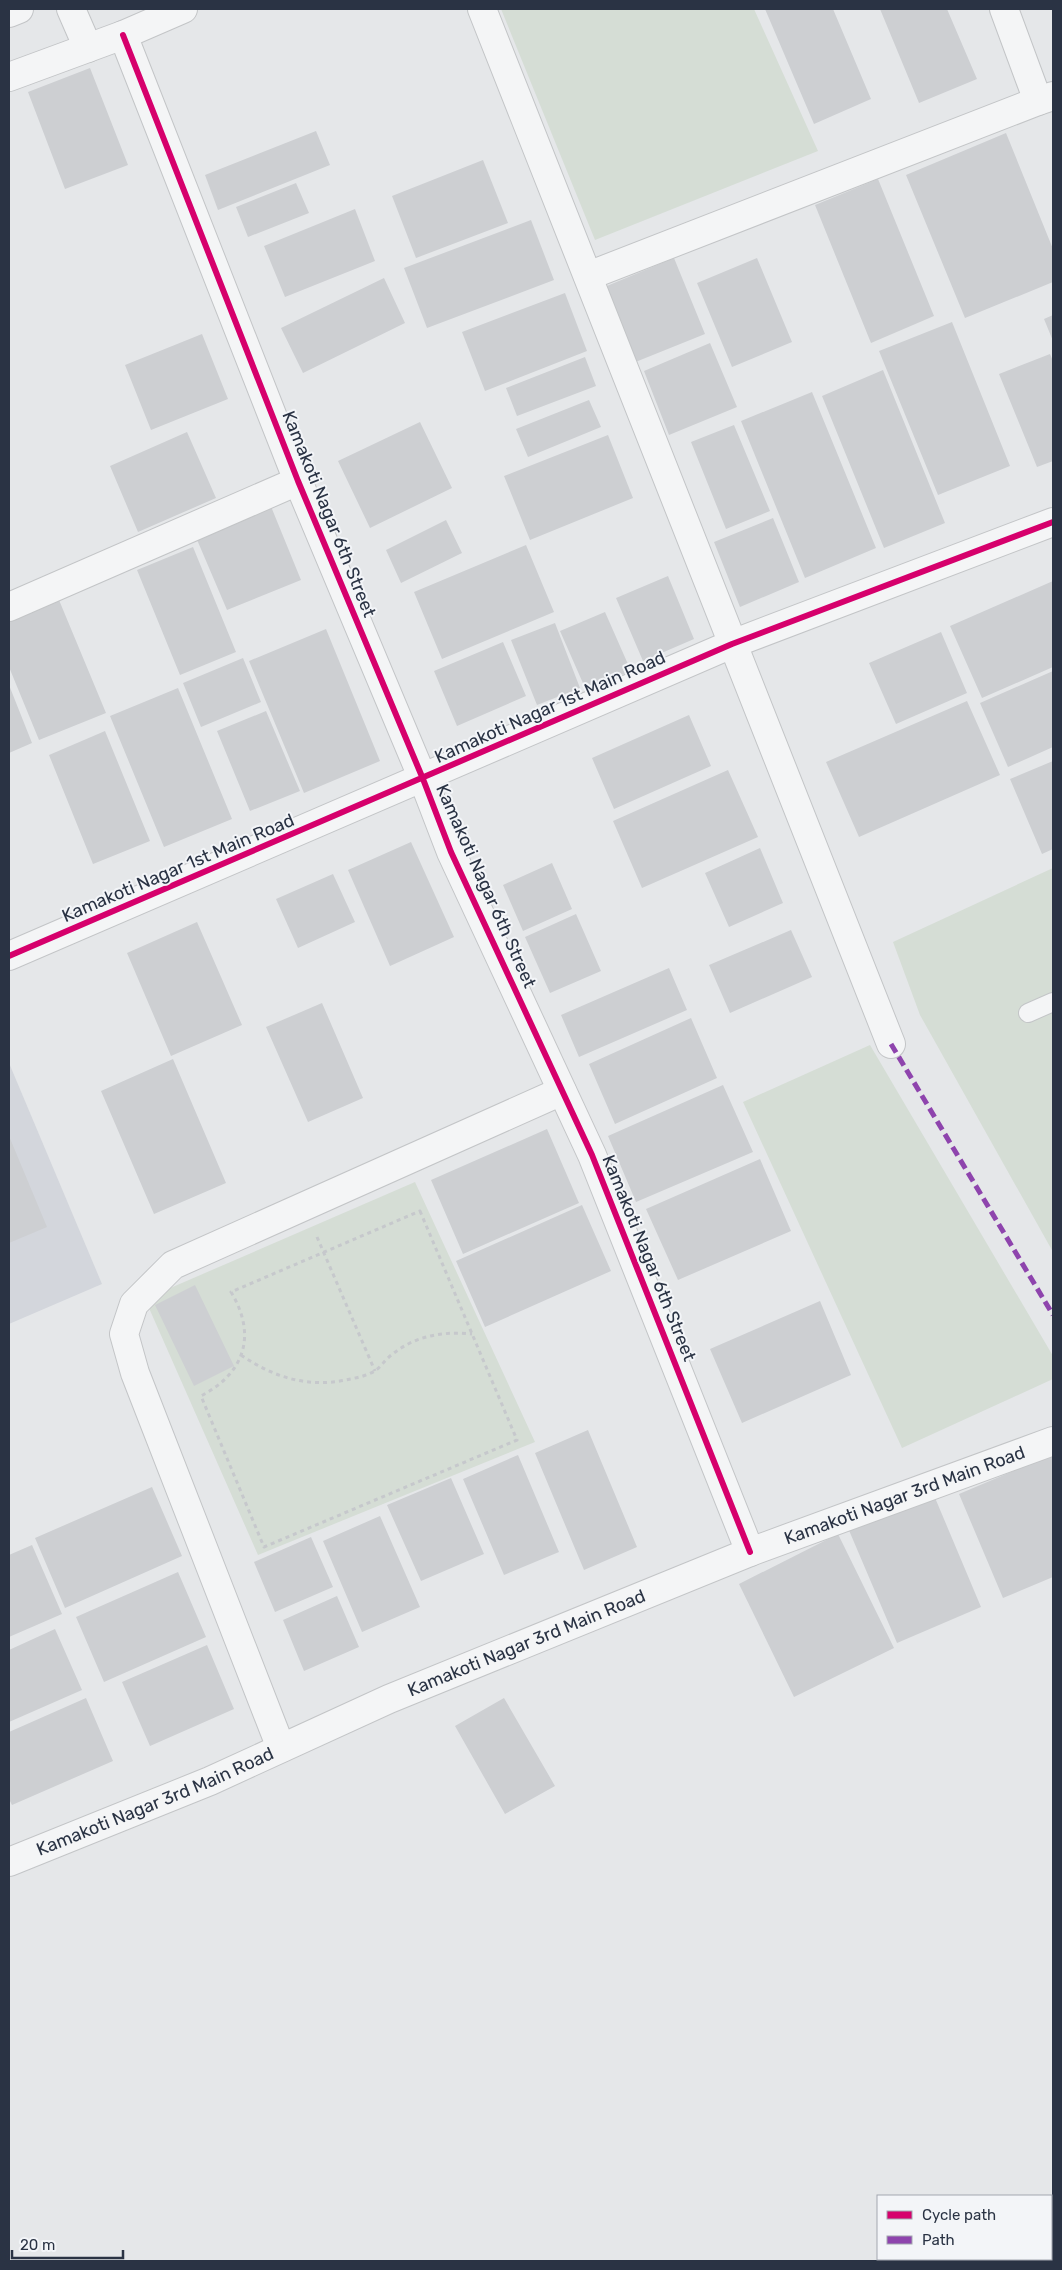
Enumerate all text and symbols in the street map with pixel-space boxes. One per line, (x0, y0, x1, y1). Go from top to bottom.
street label: Kamakoti Nagar 6th Street (277, 408, 381, 620)
street label: Kamakoti Nagar 1st Main Road (431, 646, 669, 768)
street label: Kamakoti Nagar 6th Street (431, 781, 541, 991)
street label: Kamakoti Nagar 1st Main Road (58, 809, 298, 927)
street label: Kamakoti Nagar 6th Street (597, 1152, 701, 1364)
street label: Kamakoti Nagar 3rd Main Road (781, 1441, 1028, 1550)
street label: Kamakoti Nagar 3rd Main Road (404, 1585, 649, 1701)
street label: Kamakoti Nagar 3rd Main Road (33, 1742, 277, 1861)
legend (877, 2195, 1052, 2260)
text: Cycle path (922, 2206, 996, 2224)
scale bar (12, 2228, 124, 2260)
text: Path (922, 2231, 955, 2249)
text: 20 m (20, 2236, 55, 2254)

